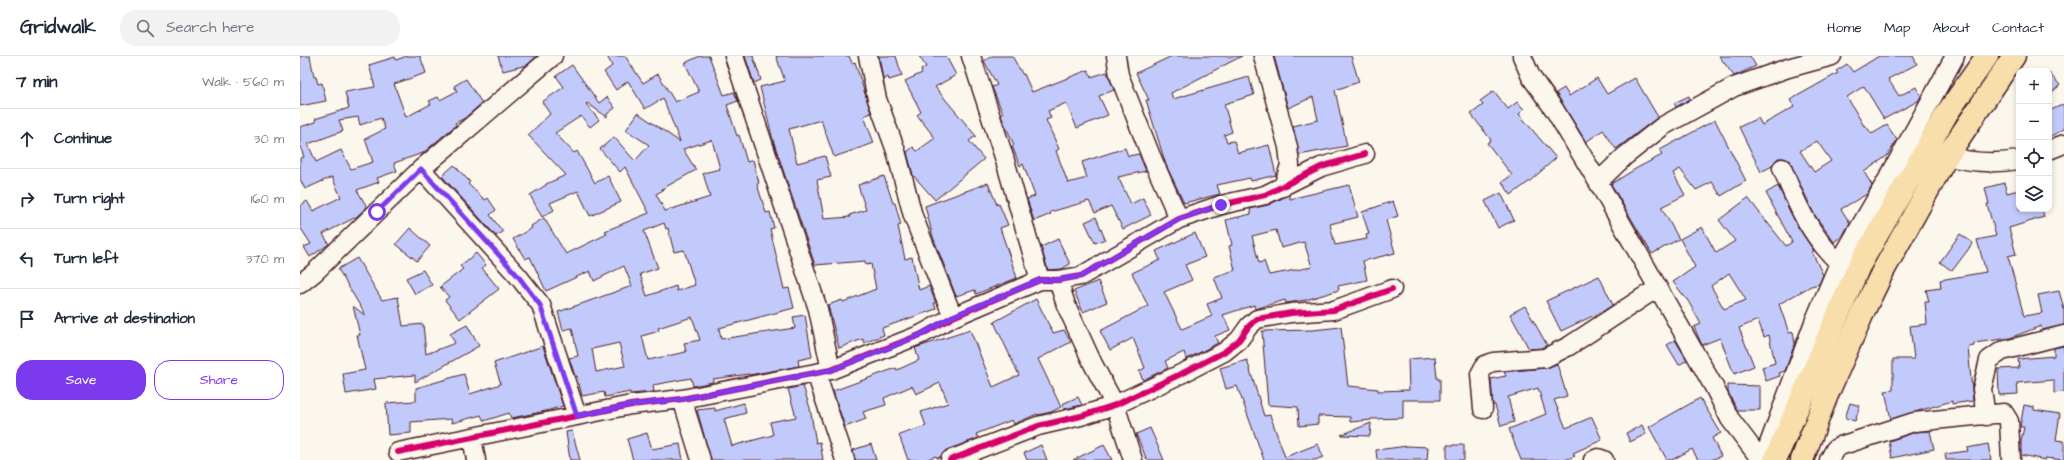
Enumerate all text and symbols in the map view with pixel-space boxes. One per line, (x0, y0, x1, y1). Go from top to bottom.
search box (120, 10, 400, 46)
text: Gridwalk (20, 14, 96, 41)
icon: search (134, 17, 156, 39)
text: Search here (166, 17, 254, 38)
text: Home (1827, 18, 1862, 38)
text: Map (1884, 18, 1910, 38)
text: About (1932, 18, 1970, 38)
text: Contact (1992, 18, 2044, 38)
map controls (2016, 68, 2052, 212)
button: + (2016, 68, 2052, 104)
text: 7 min (16, 70, 58, 94)
text: Walk · 560 m (202, 73, 284, 91)
button: − (2016, 104, 2052, 140)
icon: ahead (16, 128, 38, 150)
text: Continue (54, 128, 112, 149)
text: 30 m (254, 130, 284, 148)
button: locate (2016, 140, 2052, 176)
button: layers (2016, 176, 2052, 212)
icon: right (16, 188, 38, 210)
text: Turn right (54, 188, 125, 209)
text: 160 m (251, 190, 284, 208)
route end (1212, 196, 1230, 214)
route start (368, 203, 386, 221)
icon: left (16, 248, 38, 270)
text: Turn left (54, 248, 118, 269)
text: 370 m (246, 250, 284, 268)
icon: arrive (16, 308, 38, 330)
text: Arrive at destination (54, 308, 195, 329)
button: Save (16, 360, 146, 400)
button: Share (154, 360, 284, 400)

